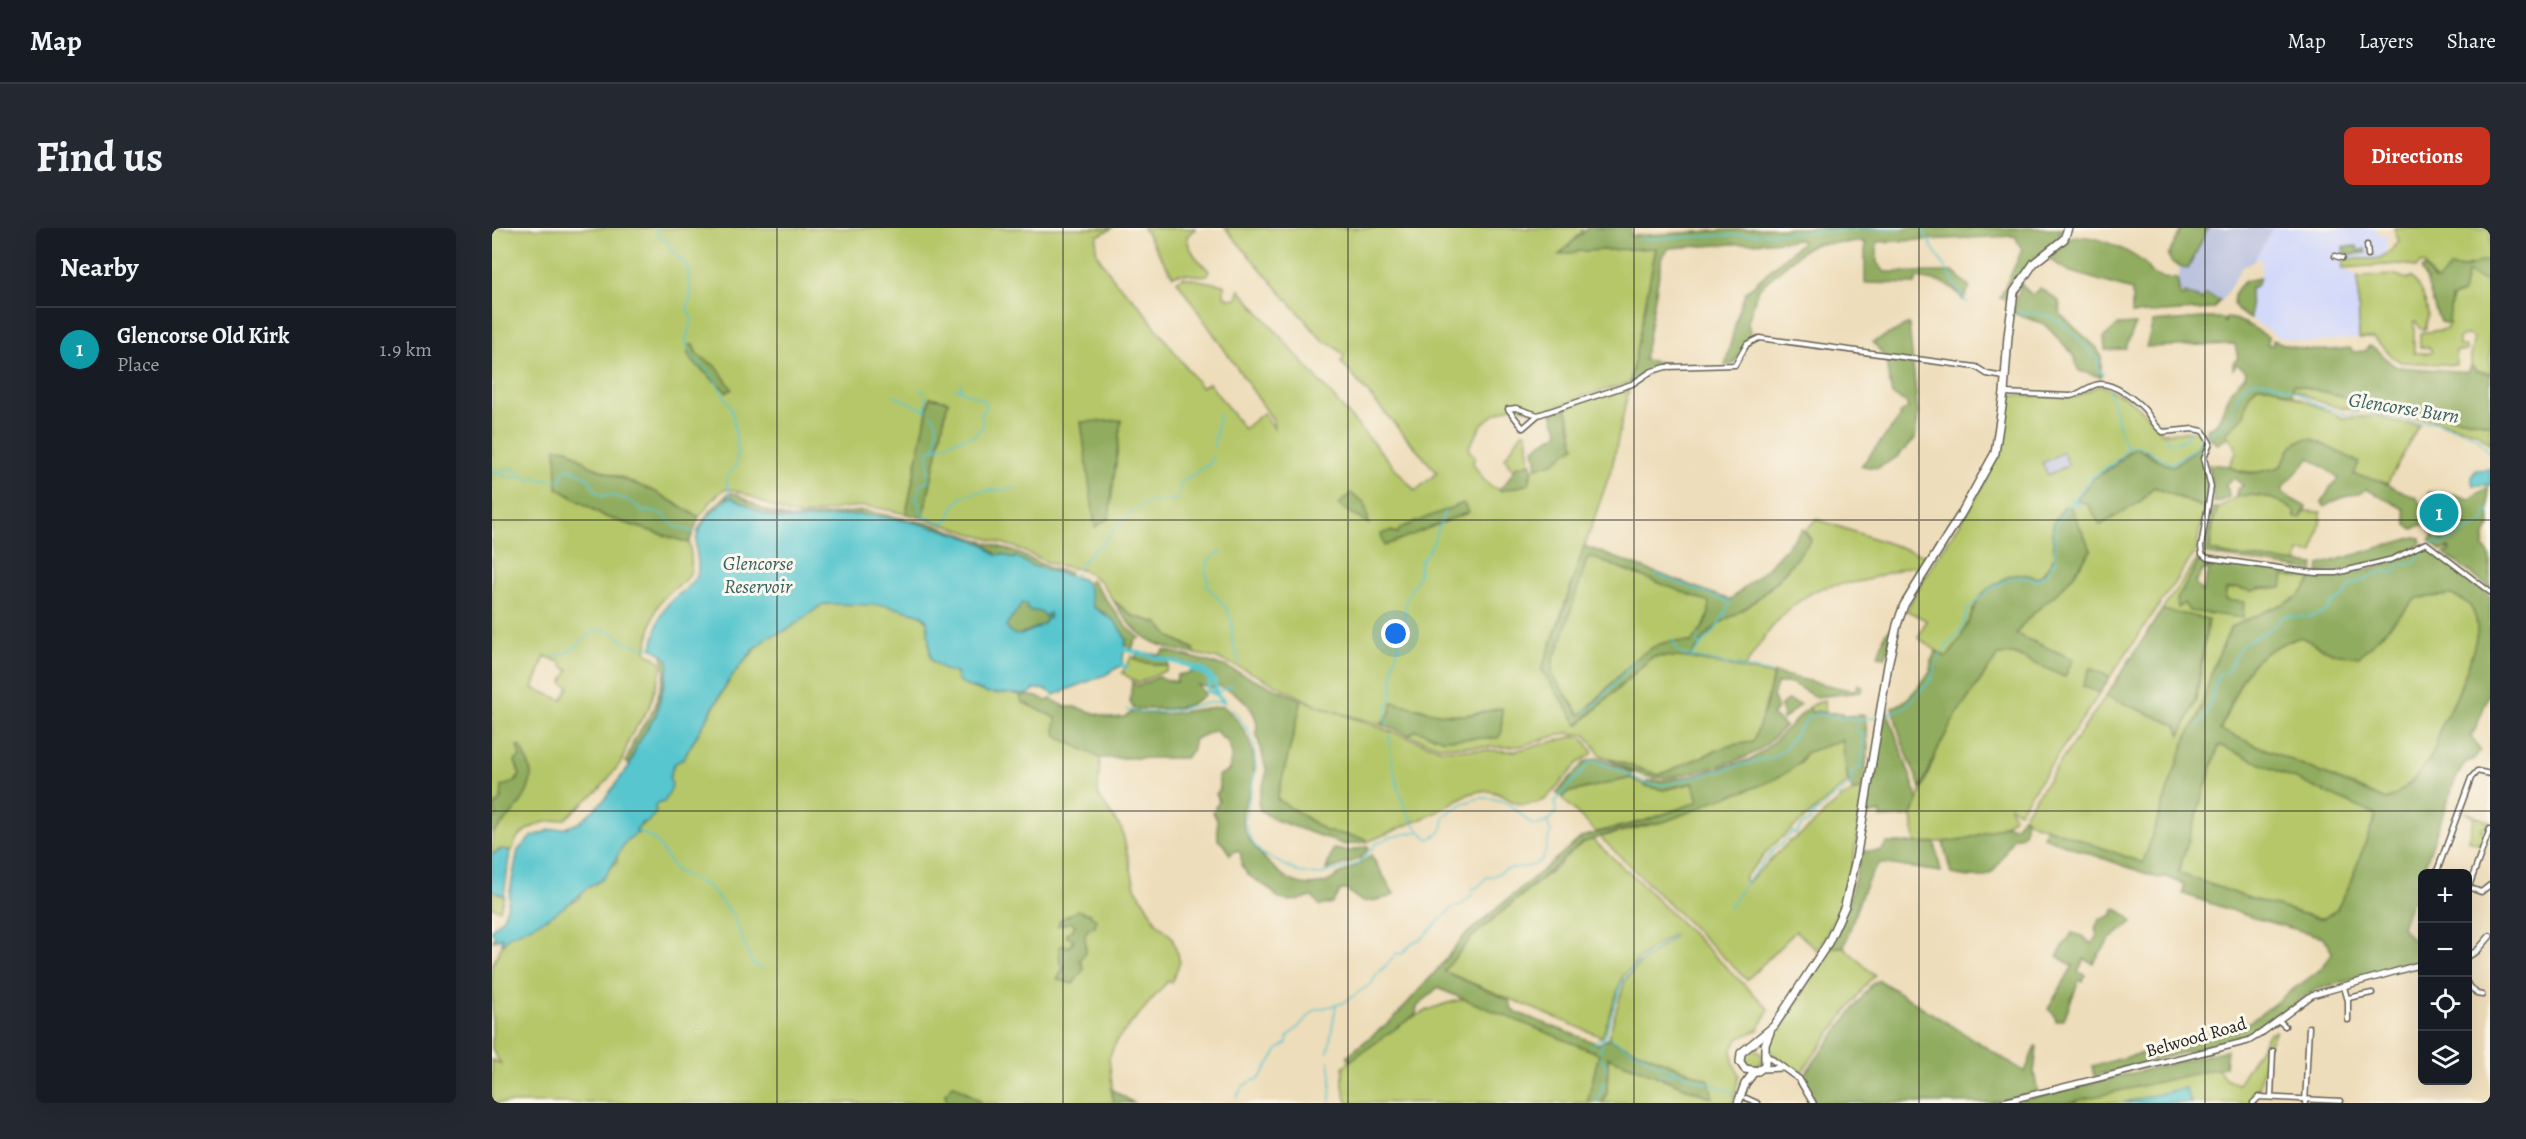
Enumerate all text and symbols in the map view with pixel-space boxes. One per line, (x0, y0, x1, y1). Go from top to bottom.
text: Map (30, 22, 82, 60)
text: Map (2287, 27, 2326, 55)
text: Layers (2359, 27, 2414, 55)
text: Share (2447, 27, 2496, 55)
button: Directions (2344, 127, 2490, 185)
text: Find us (36, 128, 163, 185)
text: Nearby (60, 250, 139, 285)
text: Glencorse Old Kirk (117, 321, 289, 351)
text: 1 (76, 336, 83, 363)
text: 1.9 km (379, 336, 432, 363)
text: Place (117, 351, 159, 378)
water label: Glencorse Burn (2347, 386, 2461, 430)
pin: 1 (2420, 490, 2458, 536)
water label: Glencorse Reservoir (723, 550, 793, 600)
your location (1381, 619, 1410, 648)
map controls (2418, 869, 2472, 1085)
button: + (2418, 869, 2472, 923)
button: − (2418, 923, 2472, 977)
button: locate (2418, 977, 2472, 1031)
street label: Belwood Road (2143, 1011, 2250, 1063)
button: layers (2418, 1031, 2472, 1085)

